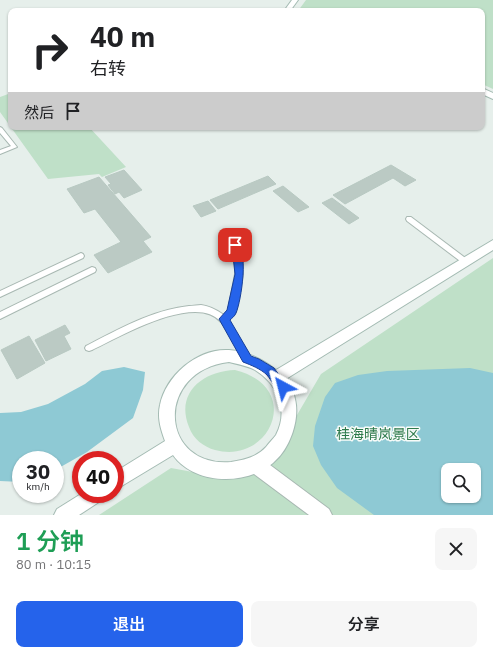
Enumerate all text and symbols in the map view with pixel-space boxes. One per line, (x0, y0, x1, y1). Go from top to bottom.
text: 40 m (90, 18, 155, 55)
icon: right (24, 24, 76, 76)
text: 右转 (90, 57, 126, 80)
icon: arrive (62, 100, 84, 122)
text: 然后 (24, 103, 54, 122)
pin (218, 228, 252, 262)
icon: arrive (224, 234, 246, 256)
position arrow (262, 366, 304, 408)
park label: 桂海晴岚景区 (336, 425, 420, 443)
speed limit sign: 40 (72, 451, 124, 503)
text: 30 (26, 458, 50, 485)
map controls (441, 463, 481, 503)
button: search (441, 463, 481, 503)
text: km/h (26, 480, 50, 493)
text: 1 分钟 (16, 525, 84, 557)
button: close (435, 528, 477, 570)
text: 80 m · 10:15 (16, 556, 91, 573)
button: 退出 (16, 601, 243, 647)
button: 分享 (251, 601, 477, 647)

